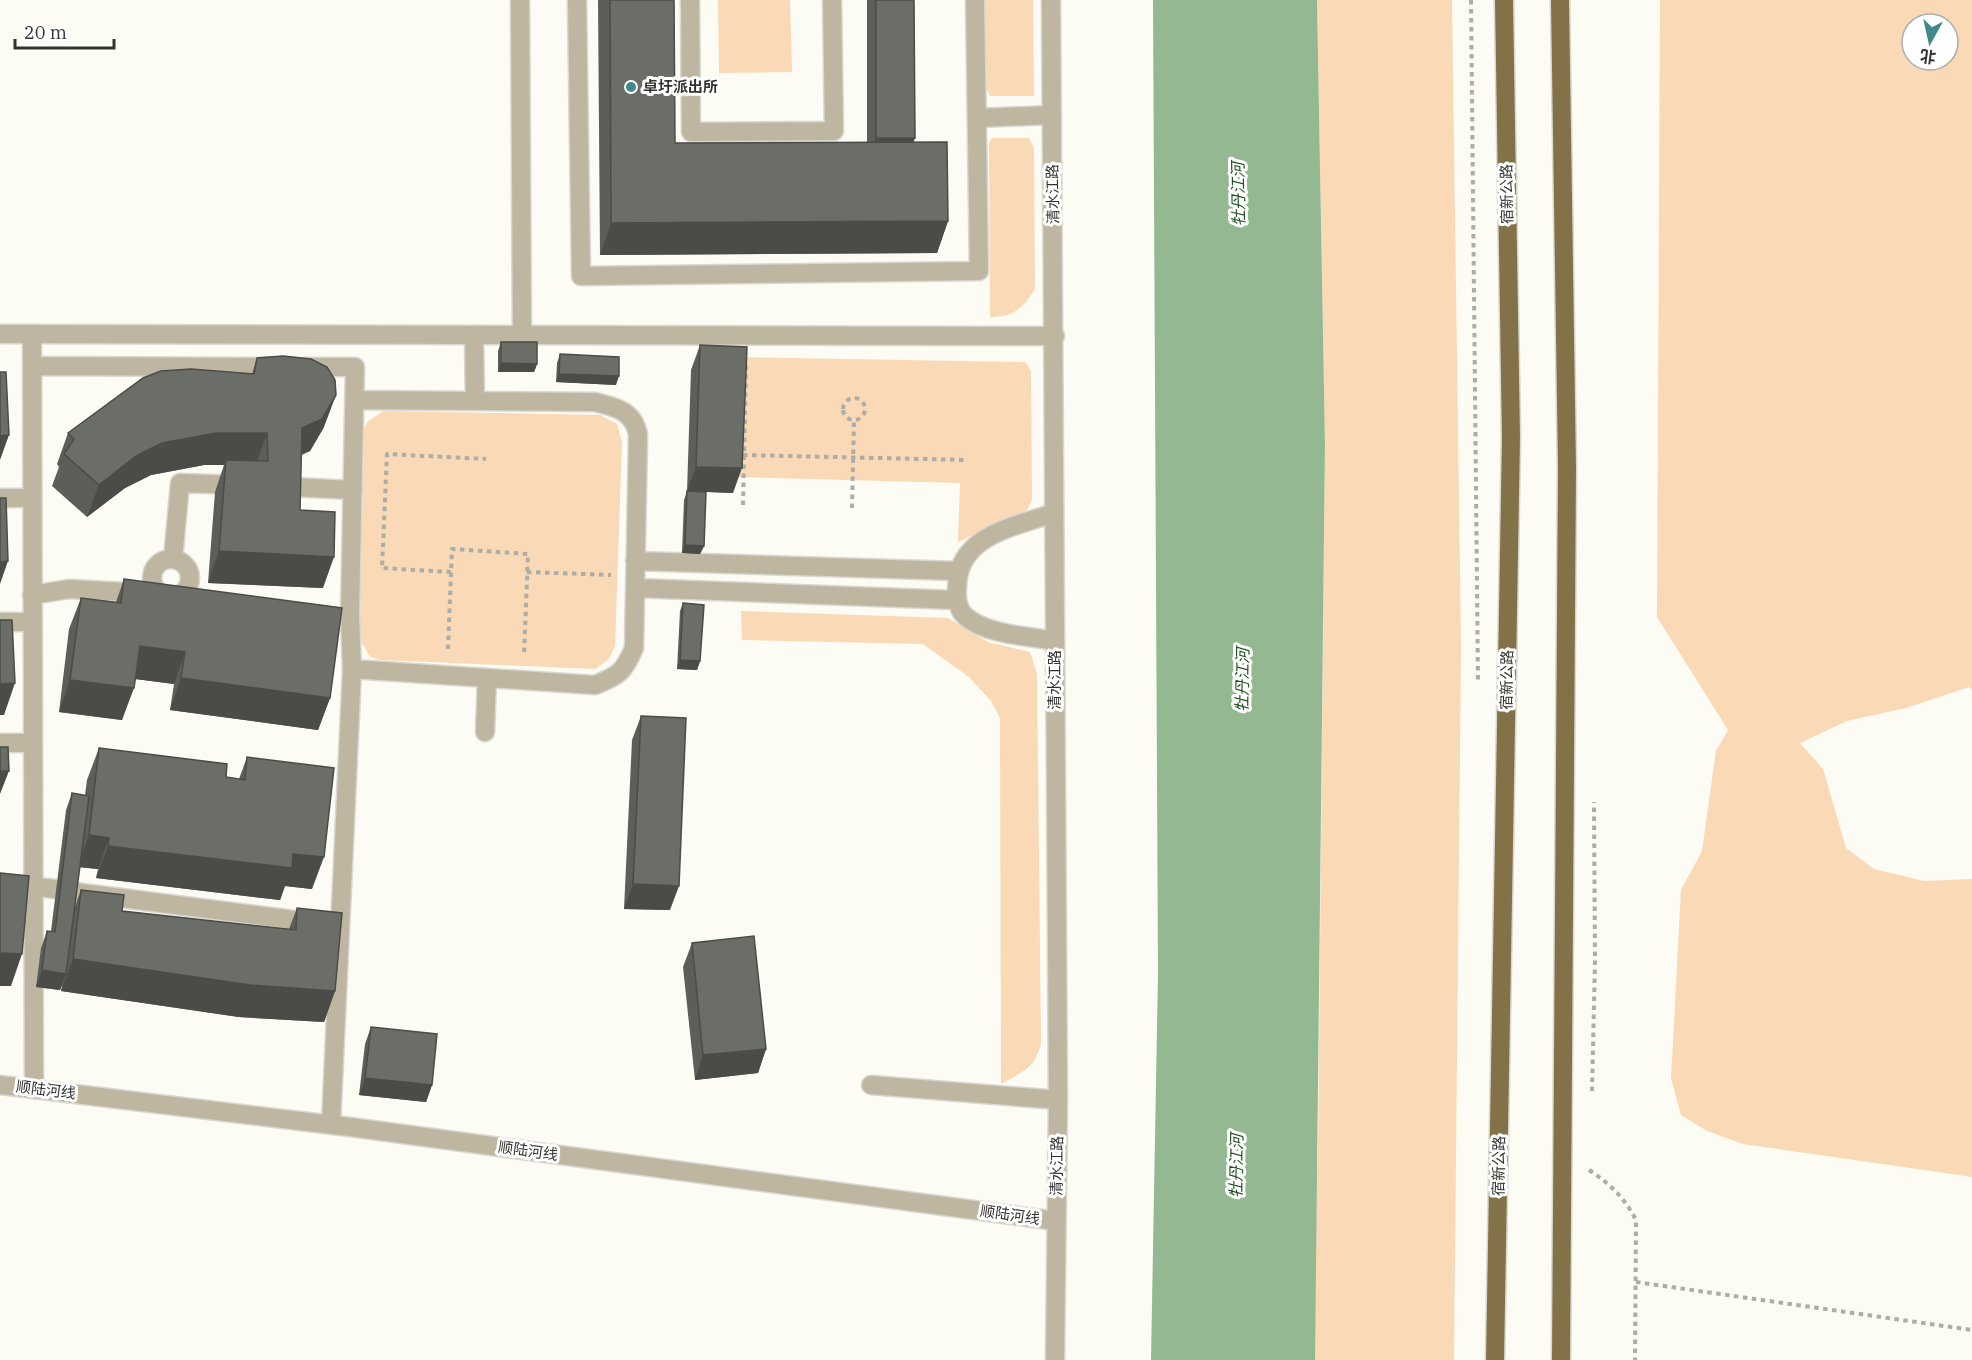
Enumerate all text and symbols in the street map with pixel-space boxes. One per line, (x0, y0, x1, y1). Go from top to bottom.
scale bar (15, 12, 114, 50)
north arrow (1900, 12, 1960, 72)
text: 20 m (24, 21, 67, 44)
text: 北 (1919, 46, 1937, 68)
place label: 卓圩派出所 (643, 77, 718, 96)
marker: 卓圩派出所 (624, 80, 638, 94)
water label: 牡丹江河 (1227, 159, 1249, 226)
street label: 清水江路 (1042, 164, 1063, 224)
street label: 宿新公路 (1496, 164, 1517, 224)
water label: 牡丹江河 (1231, 645, 1253, 712)
street label: 清水江路 (1045, 650, 1064, 710)
street label: 宿新公路 (1496, 650, 1517, 710)
street label: 顺陆河线 (15, 1076, 77, 1103)
water label: 牡丹江河 (1225, 1131, 1247, 1198)
street label: 清水江路 (1046, 1136, 1067, 1196)
street label: 宿新公路 (1488, 1136, 1509, 1196)
street label: 顺陆河线 (497, 1137, 559, 1164)
street label: 顺陆河线 (979, 1201, 1041, 1228)

